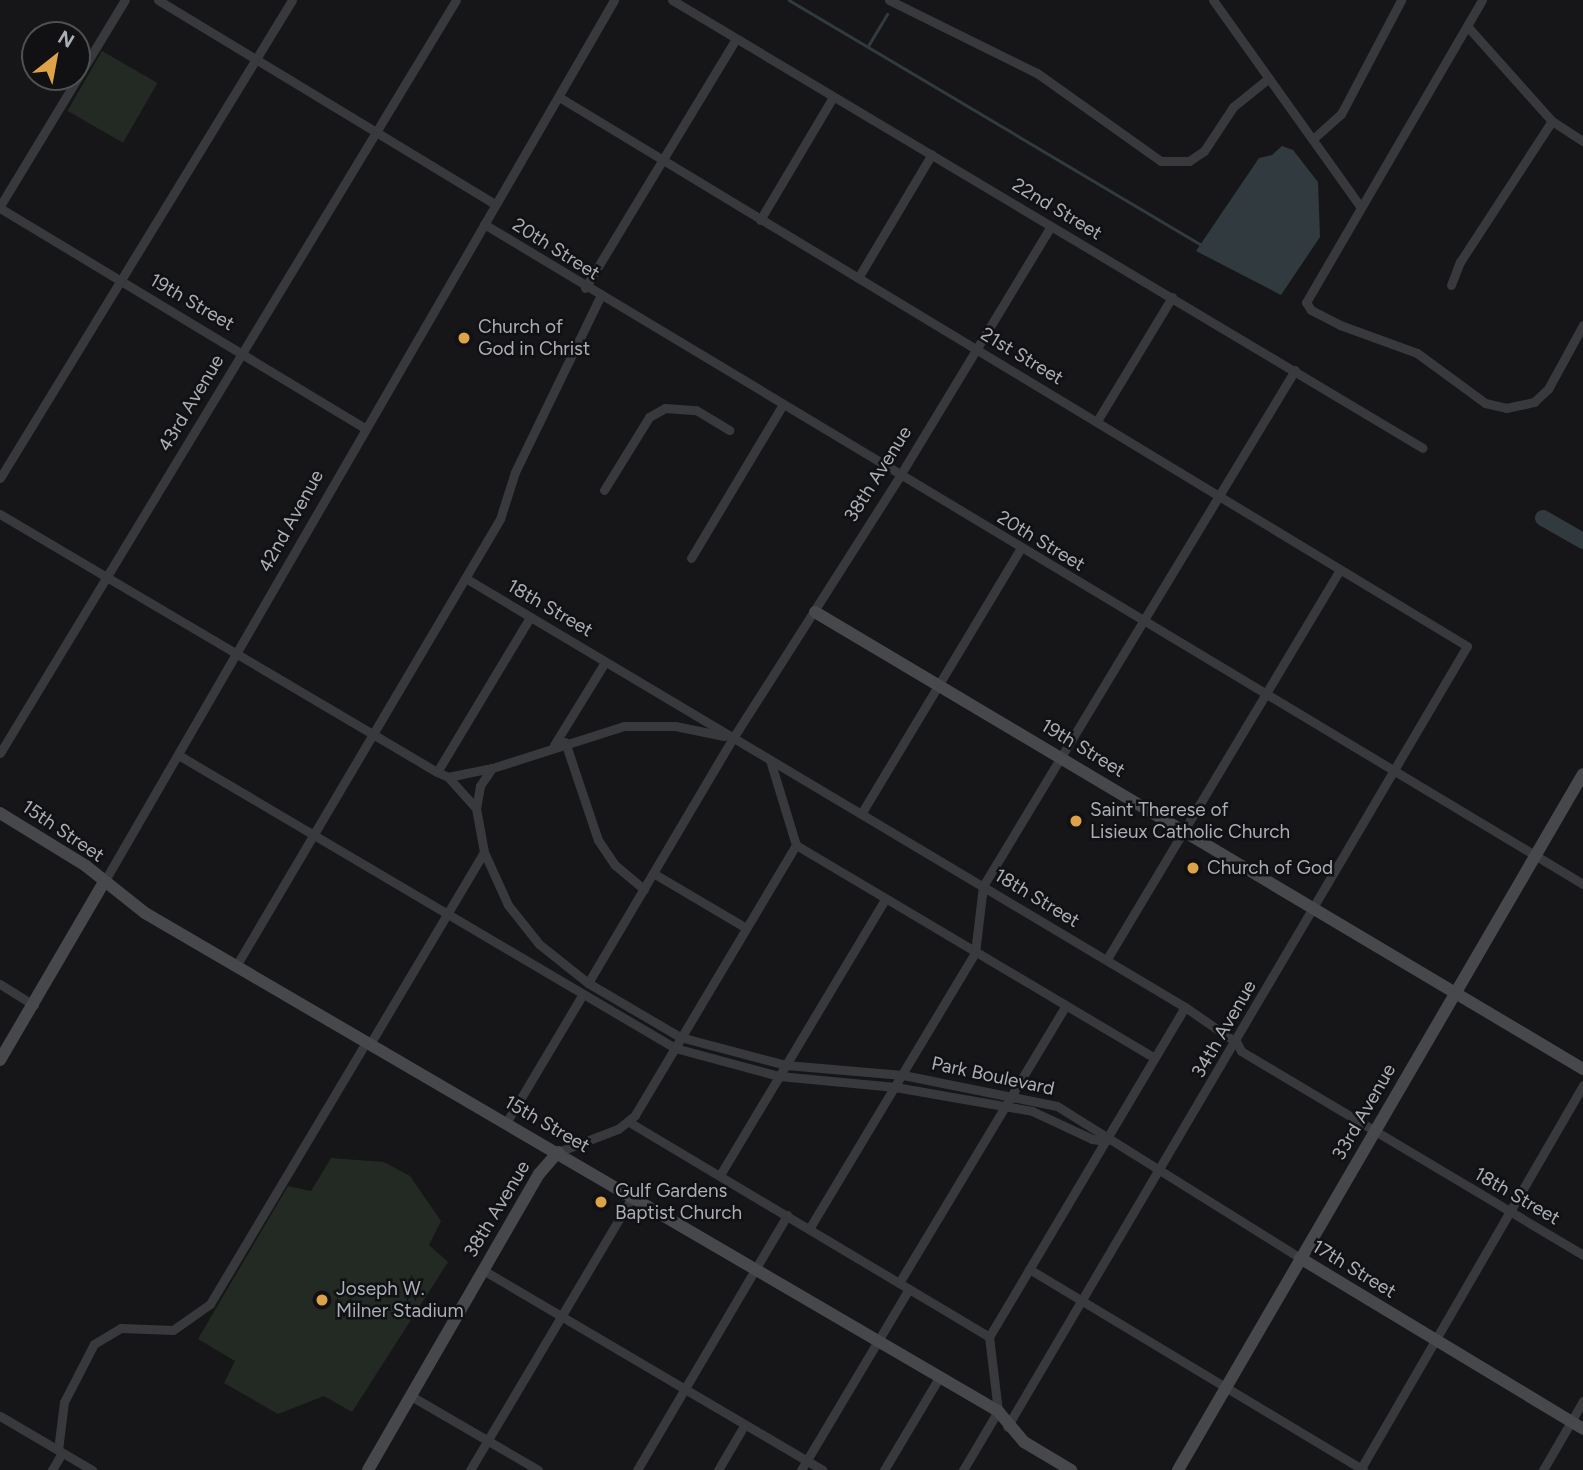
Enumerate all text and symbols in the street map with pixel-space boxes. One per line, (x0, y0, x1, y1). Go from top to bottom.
north arrow (21, 21, 91, 91)
text: N (54, 26, 78, 53)
street label: 22nd Street (1008, 173, 1106, 245)
street label: 20th Street (508, 213, 604, 285)
street label: 19th Street (145, 269, 239, 335)
place label: Church of God in Christ (478, 316, 590, 360)
street label: 21st Street (977, 322, 1067, 390)
marker: Church of God in Christ (456, 330, 472, 346)
street label: 43rd Avenue (153, 351, 229, 455)
street label: 38th Avenue (840, 422, 916, 526)
street label: 42nd Avenue (254, 466, 328, 576)
street label: 20th Street (993, 506, 1089, 576)
street label: 18th Street (503, 574, 597, 642)
street label: 19th Street (1037, 714, 1129, 782)
street label: 15th Street (17, 795, 109, 867)
place label: Saint Therese of Lisieux Catholic Church (1090, 799, 1290, 843)
marker: Saint Therese of Lisieux Catholic Church (1068, 813, 1084, 829)
place label: Church of God (1207, 857, 1333, 879)
marker: Church of God (1185, 860, 1201, 876)
street label: 18th Street (990, 864, 1084, 932)
street label: 34th Avenue (1187, 976, 1261, 1082)
street label: Park Boulevard (929, 1052, 1057, 1100)
street label: 33rd Avenue (1327, 1060, 1401, 1164)
street label: 15th Street (500, 1091, 594, 1157)
street label: 38th Avenue (459, 1157, 535, 1261)
street label: 18th Street (1470, 1162, 1564, 1230)
place label: Gulf Gardens Baptist Church (615, 1180, 742, 1224)
marker: Gulf Gardens Baptist Church (593, 1194, 609, 1210)
street label: 17th Street (1308, 1235, 1400, 1303)
place label: Joseph W. Milner Stadium (336, 1278, 464, 1322)
marker: Joseph W. Milner Stadium (314, 1292, 330, 1308)

